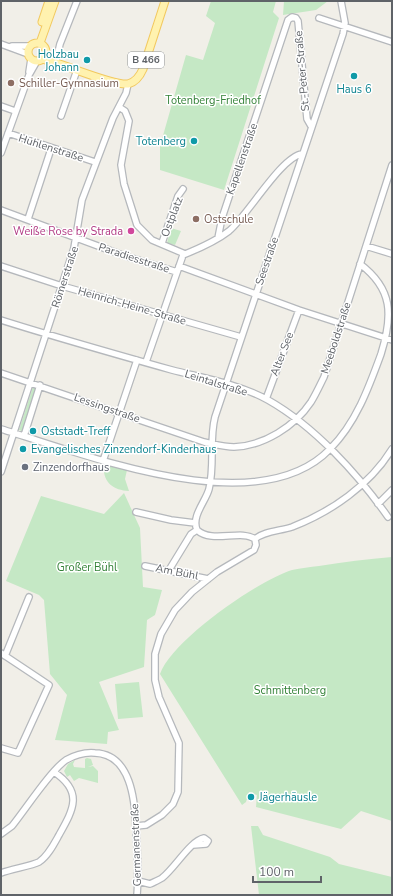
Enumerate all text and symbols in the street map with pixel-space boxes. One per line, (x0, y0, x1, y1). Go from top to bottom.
street label: St.-Peter-Straße (291, 30, 313, 112)
place label: Holzbau Johann (38, 47, 79, 75)
road number: B 466 (128, 52, 164, 68)
marker: Holzbau Johann (82, 55, 92, 65)
marker: Haus 6 (349, 71, 359, 81)
place label: Schiller-Gymnasium (19, 76, 119, 91)
marker: Schiller-Gymnasium (6, 78, 16, 88)
place label: Haus 6 (336, 82, 372, 97)
park label: Totenberg-Friedhof (165, 93, 261, 108)
street label: Kapellenstraße (223, 121, 261, 197)
street label: Hühlenstraße (17, 130, 86, 166)
place label: Totenberg (136, 134, 186, 149)
marker: Totenberg (189, 136, 199, 146)
street label: Ostplatz (157, 195, 187, 239)
place label: Ostschule (204, 212, 254, 227)
marker: Ostschule (191, 214, 201, 224)
place label: Weiße Rose by Strada (13, 224, 123, 239)
marker: Weiße Rose by Strada (126, 226, 136, 236)
street label: Seestraße (252, 235, 282, 287)
street label: Paradiesstraße (97, 239, 172, 277)
street label: Römerstraße (48, 244, 82, 310)
street label: Heinrich-Heine-Straße (76, 283, 188, 329)
street label: Meeboldstraße (317, 300, 355, 376)
street label: Alter See (267, 330, 297, 378)
street label: Leintalstraße (183, 366, 249, 400)
street label: Lessingstraße (72, 390, 142, 426)
place label: Oststadt-Treff (41, 424, 111, 439)
marker: Oststadt-Treff (28, 426, 38, 436)
place label: Evangelisches Zinzendorf-Kinderhaus (31, 442, 216, 457)
marker: Evangelisches Zinzendorf-Kinderhaus (18, 444, 28, 454)
place label: Zinzendorfhaus (33, 460, 109, 475)
marker: Zinzendorfhaus (20, 462, 30, 472)
park label: Großer Bühl (57, 560, 118, 575)
street label: Am Bühl (154, 560, 200, 584)
park label: Schmittenberg (254, 683, 326, 698)
place label: Jägerhäusle (258, 790, 317, 805)
marker: Jägerhäusle (246, 792, 256, 802)
street label: Germanenstraße (127, 803, 145, 887)
scale bar (253, 858, 321, 884)
text: 100 m (259, 864, 294, 880)

